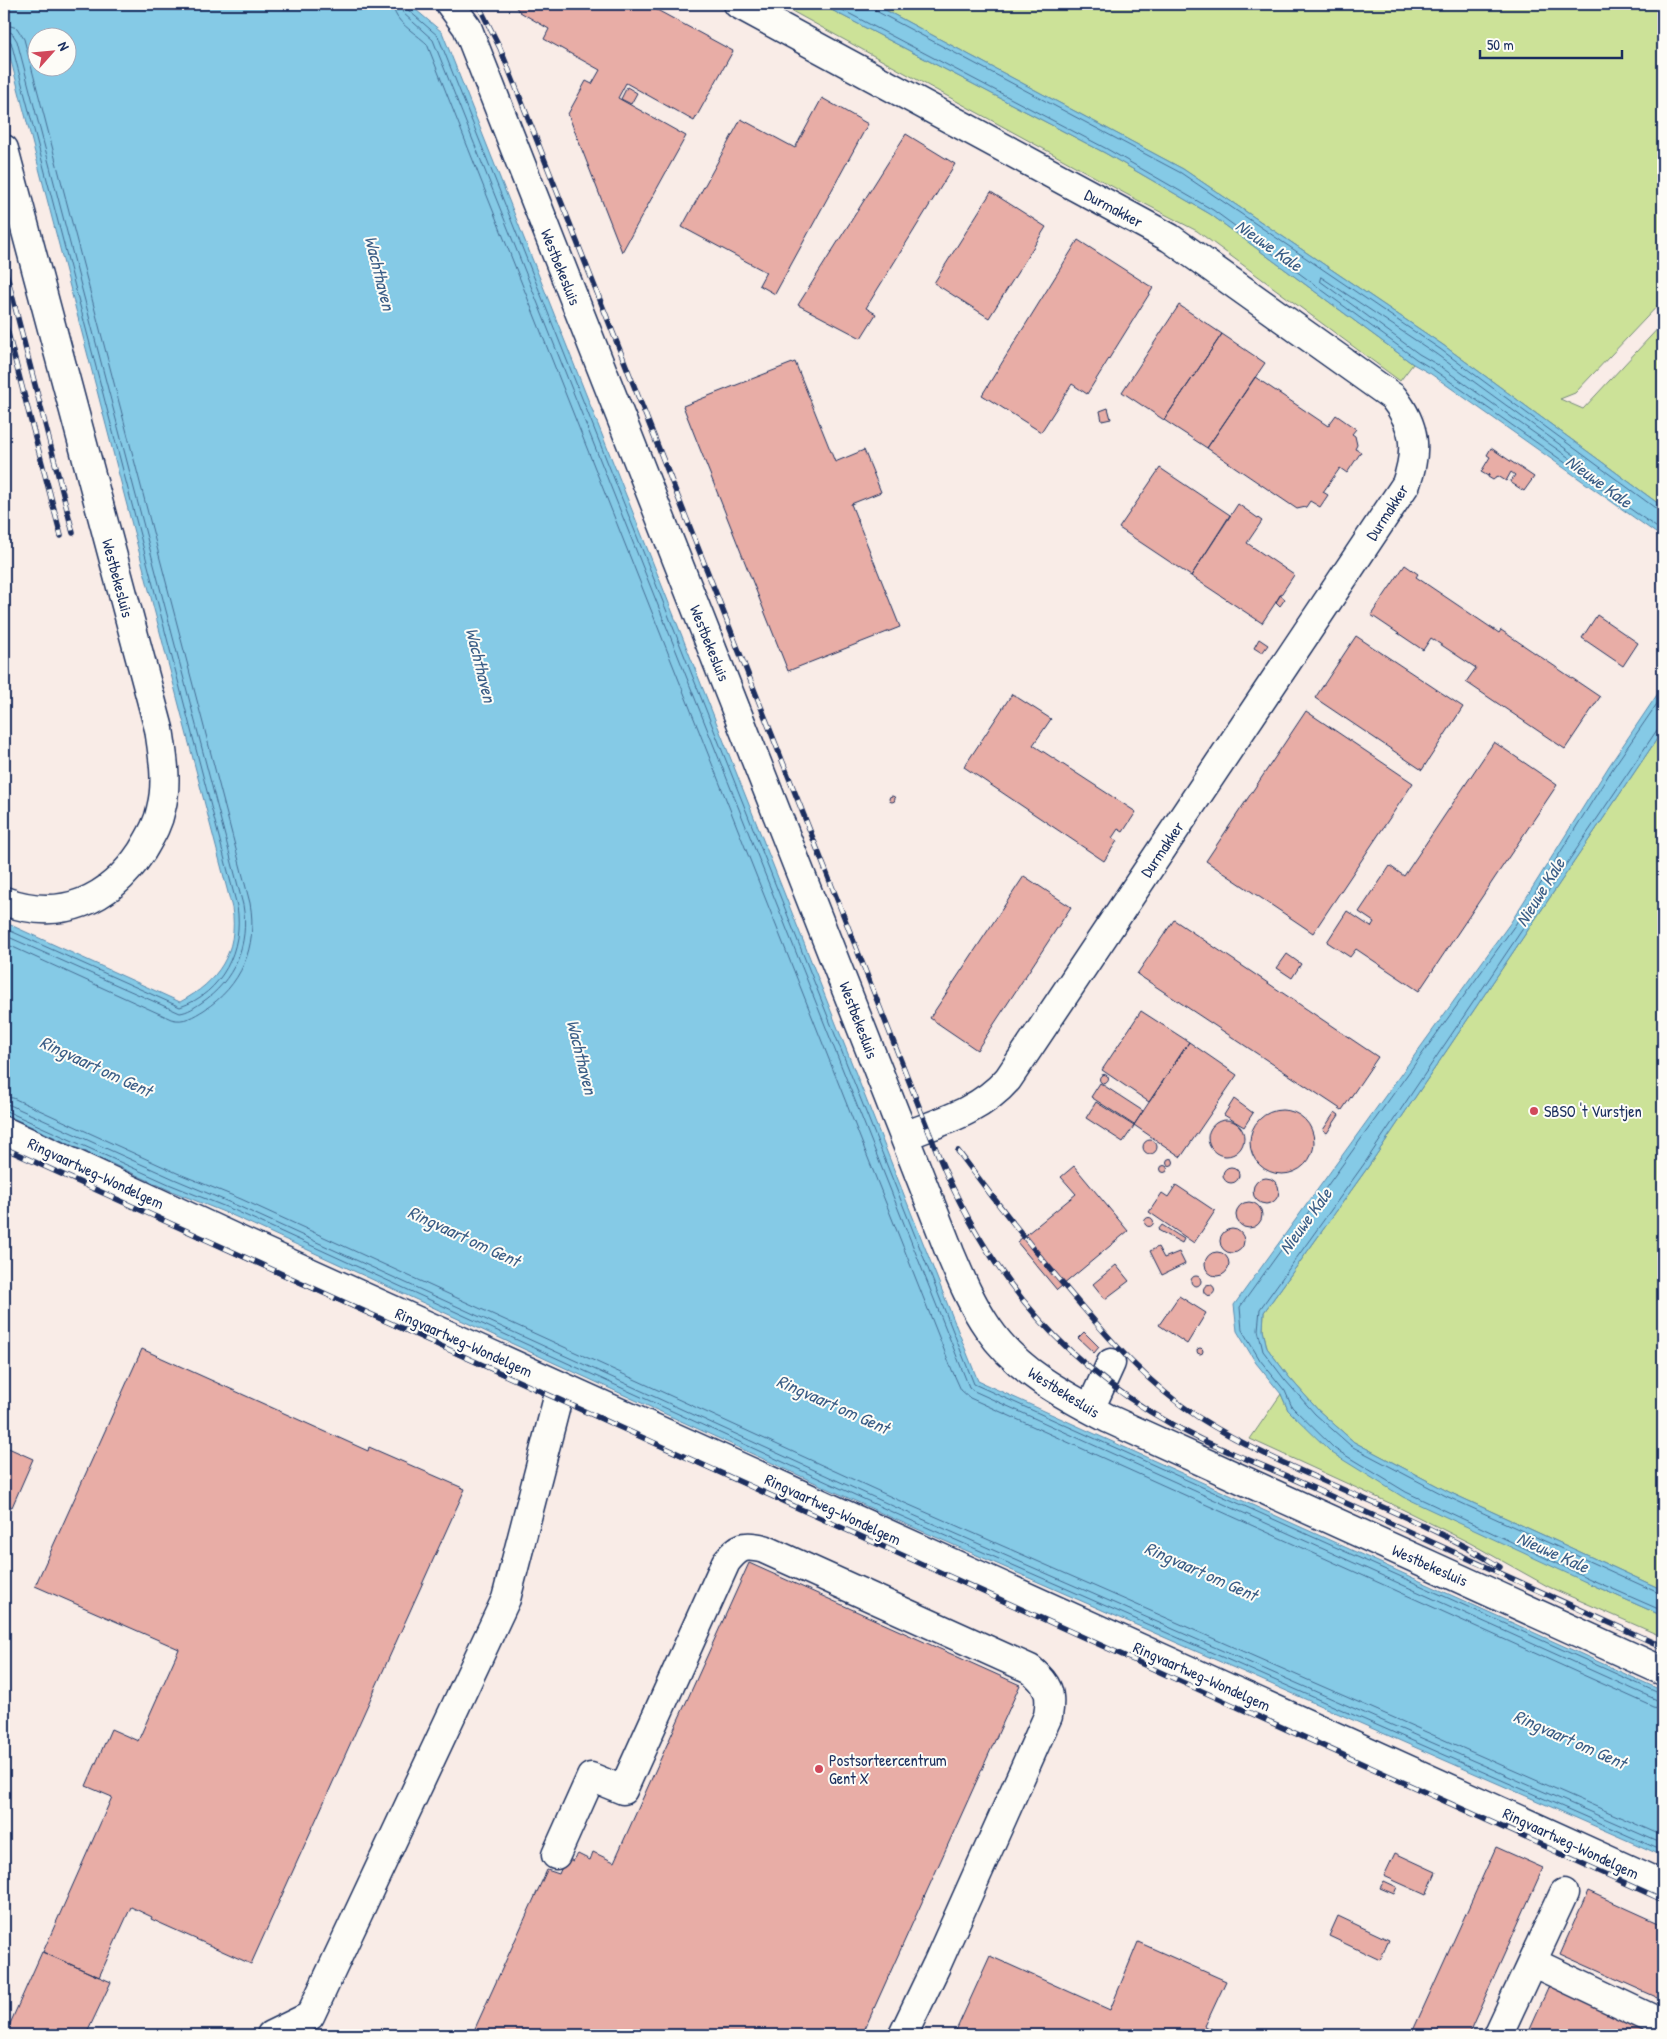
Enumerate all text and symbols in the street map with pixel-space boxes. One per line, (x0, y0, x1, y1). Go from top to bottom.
north arrow (28, 28, 78, 78)
scale bar (1480, 28, 1622, 60)
text: 50 m (1487, 34, 1514, 55)
text: N (54, 38, 74, 54)
street label: Durmakker (1081, 183, 1147, 233)
water label: Nieuwe Kale (1231, 213, 1308, 278)
street label: Westbekesluis (536, 226, 586, 308)
water label: Wachthaven (359, 233, 402, 315)
water label: Nieuwe Kale (1561, 449, 1638, 514)
street label: Durmakker (1361, 480, 1413, 544)
street label: Westbekesluis (97, 536, 139, 620)
street label: Westbekesluis (685, 602, 735, 684)
water label: Wachthaven (460, 625, 503, 707)
street label: Durmakker (1135, 817, 1189, 881)
water label: Nieuwe Kale (1509, 852, 1571, 931)
street label: Westbekesluis (834, 979, 884, 1061)
water label: Wachthaven (561, 1017, 604, 1099)
water label: Ringvaart om Gent (36, 1029, 159, 1104)
place label: SBSO 't Vurstjen (1544, 1100, 1642, 1122)
marker: SBSO 't Vurstjen (1528, 1105, 1540, 1117)
street label: Ringvaartweg-Wondelgem (24, 1132, 168, 1214)
water label: Nieuwe Kale (1273, 1182, 1338, 1259)
water label: Ringvaart om Gent (404, 1199, 527, 1274)
street label: Ringvaartweg-Wondelgem (392, 1302, 536, 1382)
street label: Westbekesluis (1024, 1361, 1104, 1423)
water label: Ringvaart om Gent (773, 1368, 896, 1441)
street label: Ringvaartweg-Wondelgem (761, 1468, 905, 1550)
water label: Nieuwe Kale (1513, 1525, 1594, 1579)
water label: Ringvaart om Gent (1141, 1535, 1264, 1608)
street label: Westbekesluis (1389, 1539, 1471, 1591)
street label: Ringvaartweg-Wondelgem (1130, 1636, 1274, 1716)
water label: Ringvaart om Gent (1510, 1703, 1633, 1776)
place label: Postsorteercentrum Gent X (829, 1749, 947, 1789)
marker: Postsorteercentrum Gent X (813, 1763, 825, 1775)
street label: Ringvaartweg-Wondelgem (1499, 1802, 1643, 1884)

